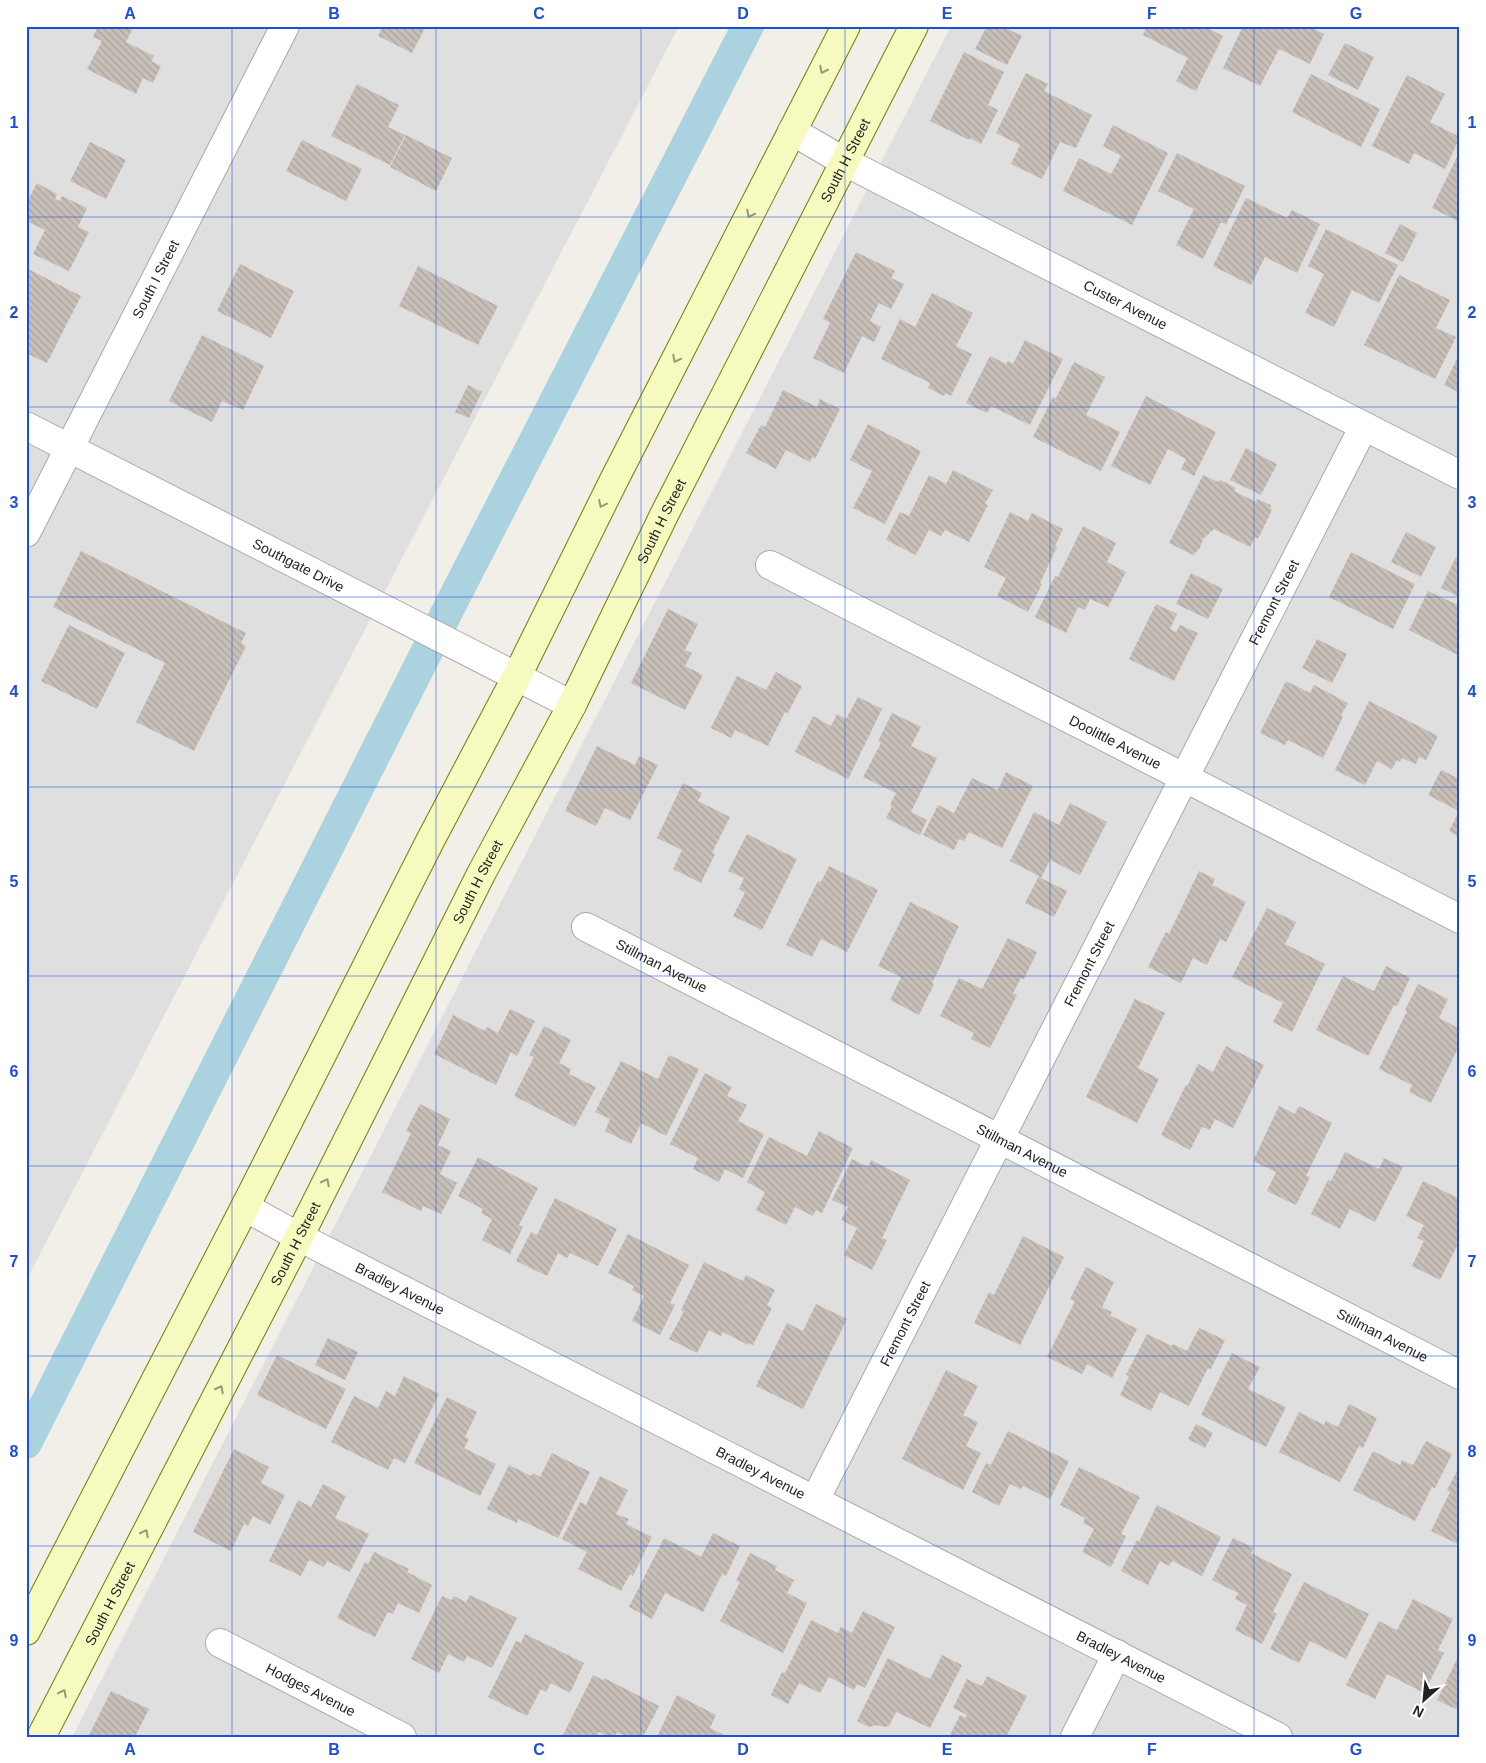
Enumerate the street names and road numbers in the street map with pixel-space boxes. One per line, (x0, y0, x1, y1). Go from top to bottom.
street label: South H Street (817, 116, 873, 205)
street label: South I Street (129, 237, 182, 321)
street label: Custer Avenue (1081, 277, 1170, 333)
street label: South H Street (634, 476, 689, 566)
street label: Southgate Drive (250, 535, 347, 595)
street label: Fremont Street (1245, 557, 1302, 648)
street label: Doolittle Avenue (1067, 712, 1164, 772)
street label: South H Street (449, 837, 506, 926)
street label: Fremont Street (1061, 919, 1117, 1009)
street label: Stillman Avenue (613, 936, 710, 996)
street label: Stillman Avenue (974, 1121, 1071, 1181)
street label: South H Street (267, 1199, 323, 1288)
street label: Bradley Avenue (353, 1259, 447, 1318)
street label: Fremont Street (877, 1278, 934, 1369)
street label: Stillman Avenue (1334, 1305, 1431, 1365)
street label: Bradley Avenue (713, 1443, 808, 1502)
street label: South H Street (82, 1559, 138, 1648)
street label: Bradley Avenue (1074, 1628, 1169, 1686)
street label: Hodges Avenue (263, 1660, 358, 1720)

